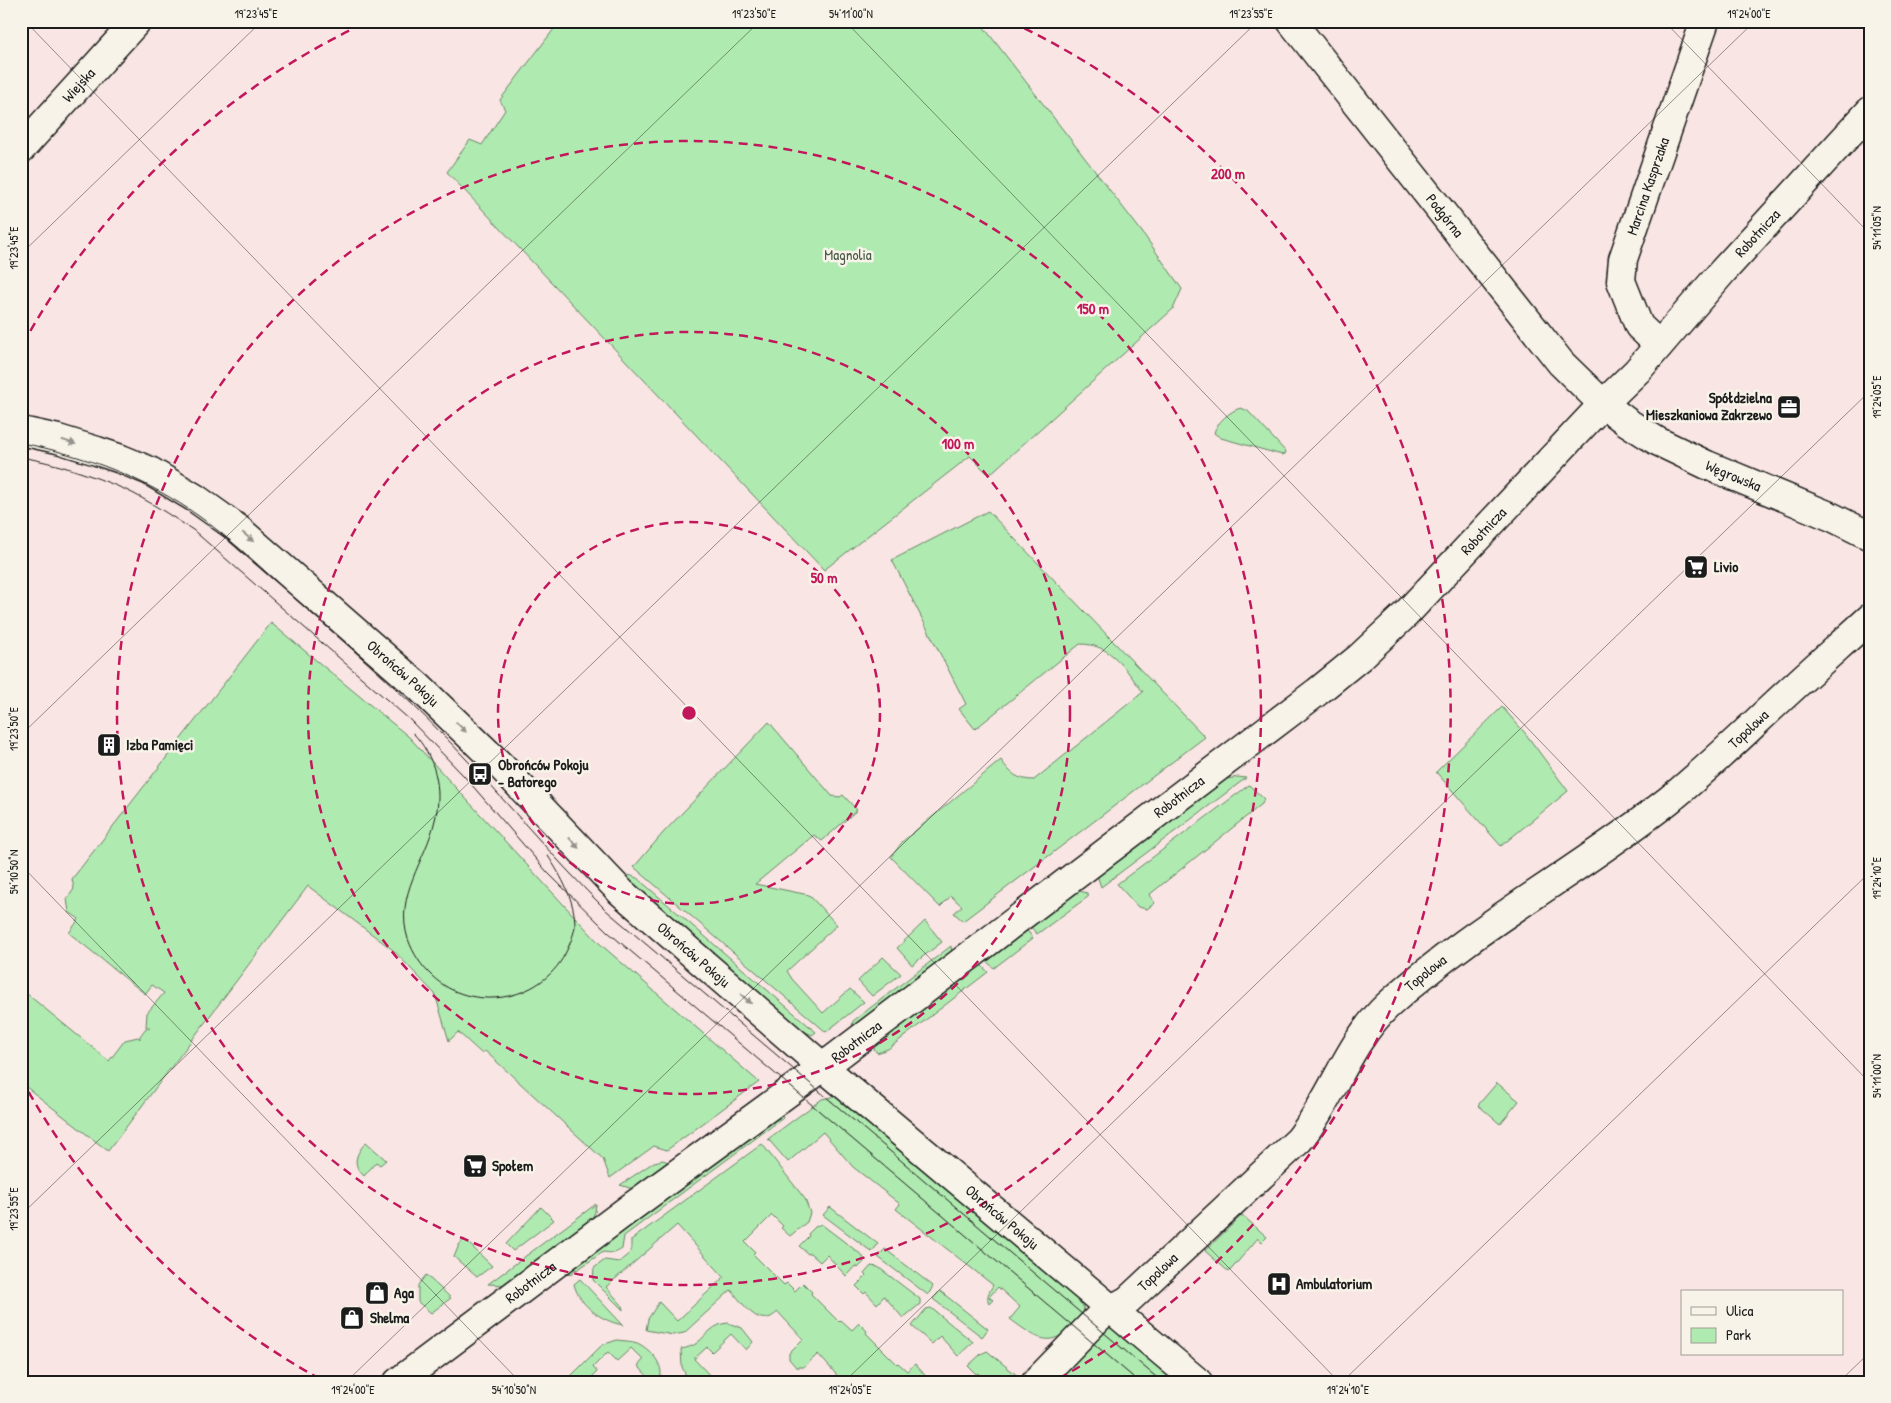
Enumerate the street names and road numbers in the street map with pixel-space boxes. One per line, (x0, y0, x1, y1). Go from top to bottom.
street label: Wiejska (57, 63, 100, 107)
street label: Marcina Kasprzaka (1621, 134, 1674, 238)
street label: Podgórna (1421, 189, 1469, 242)
street label: Robotnicza (1730, 204, 1785, 262)
street label: Węgrowska (1703, 455, 1765, 497)
street label: Robotnicza (1456, 502, 1511, 560)
street label: Obrońców Pokoju (362, 635, 444, 711)
street label: Topolowa (1723, 705, 1773, 753)
street label: Robotnicza (1149, 770, 1208, 822)
street label: Obrońców Pokoju (653, 917, 735, 992)
street label: Topolowa (1400, 949, 1451, 996)
street label: Robotnicza (826, 1015, 886, 1067)
street label: Obrońców Pokoju (961, 1180, 1044, 1254)
street label: Topolowa (1133, 1247, 1182, 1296)
street label: Robotnicza (501, 1256, 560, 1308)

